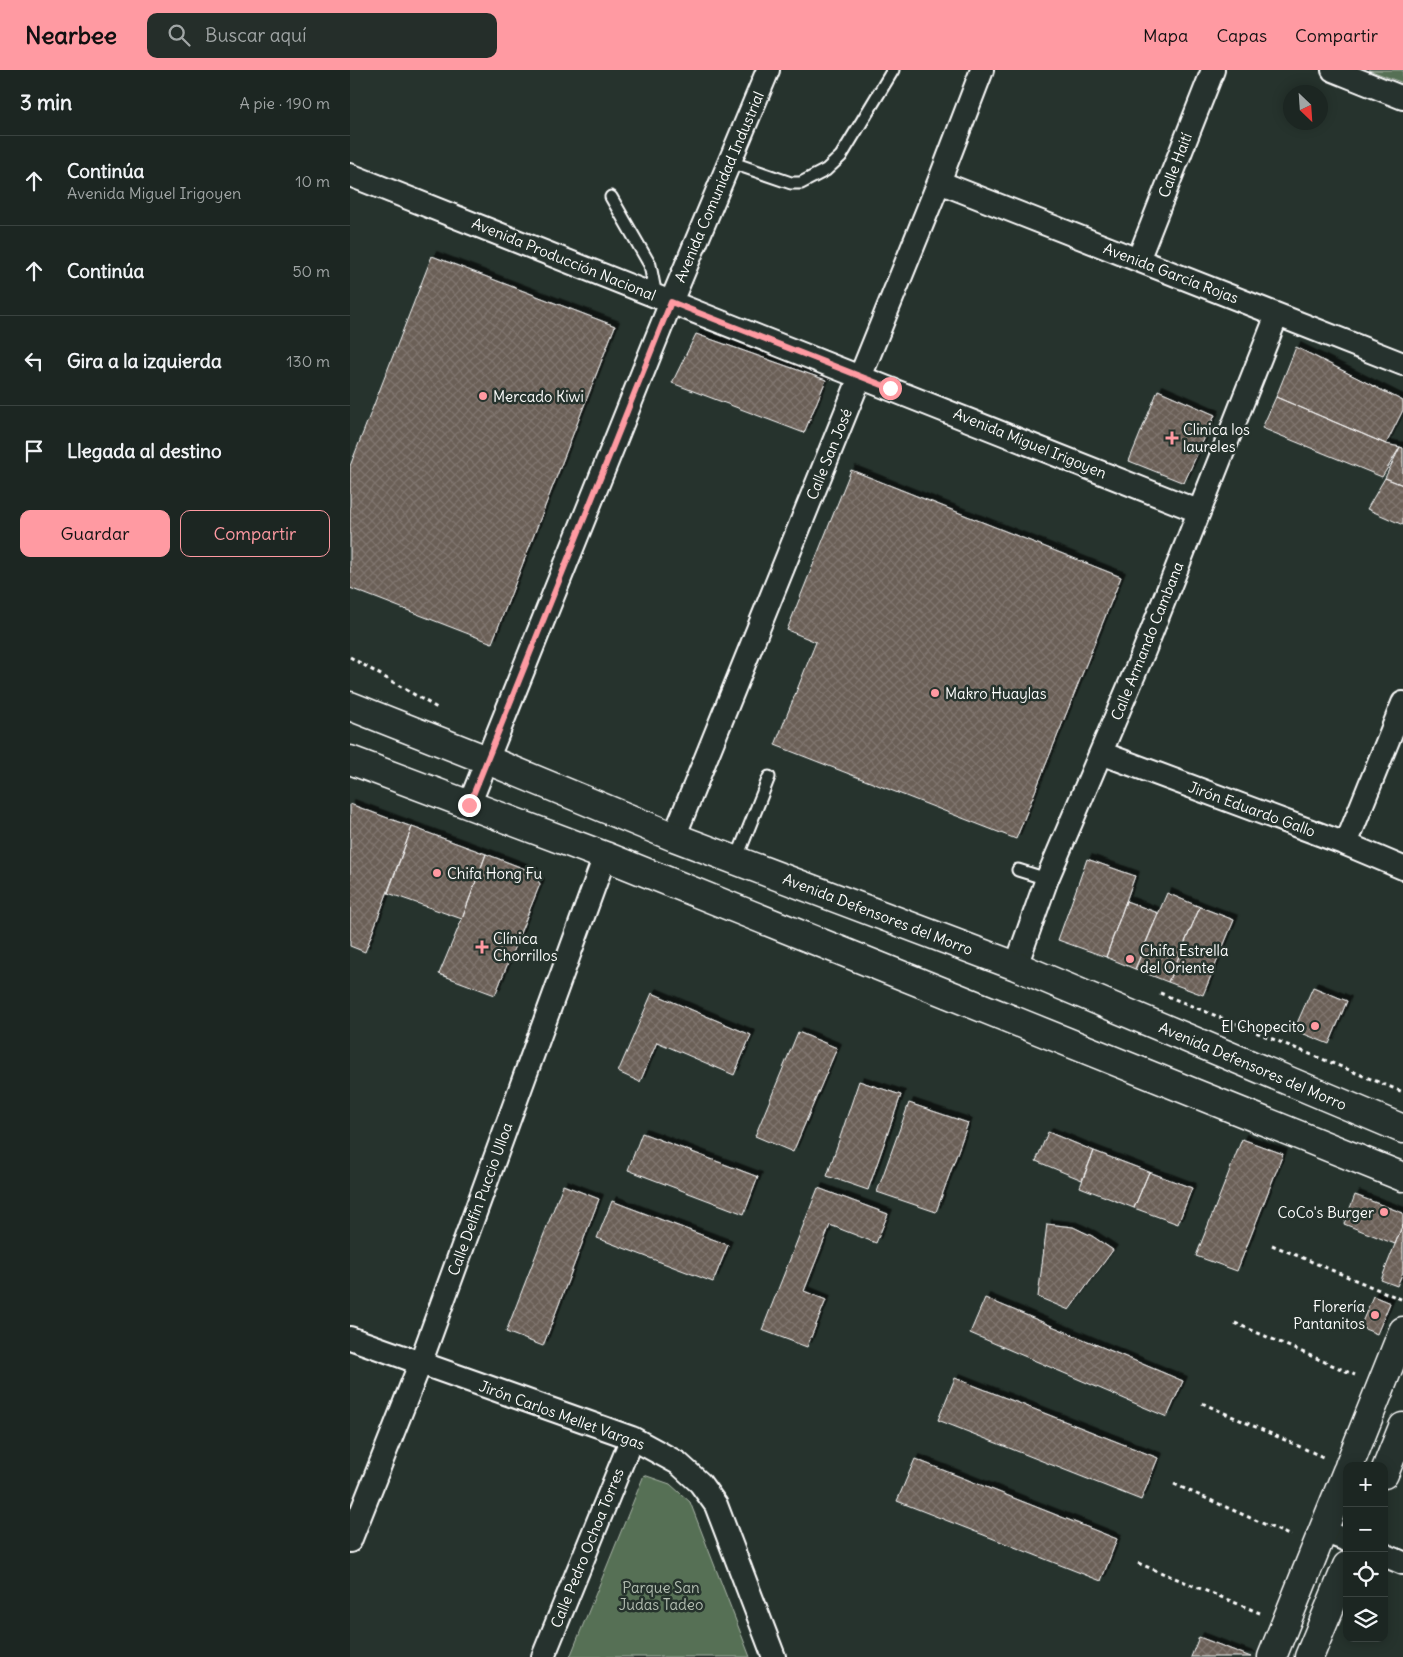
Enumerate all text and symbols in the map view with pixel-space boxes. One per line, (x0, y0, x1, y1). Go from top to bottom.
search box (147, 13, 497, 58)
text: Nearbee (25, 20, 117, 50)
icon: search (165, 21, 193, 49)
text: Buscar aquí (205, 23, 306, 47)
text: Mapa (1143, 24, 1188, 47)
text: Capas (1216, 24, 1267, 47)
text: Compartir (1295, 24, 1378, 47)
north arrow (1283, 85, 1328, 130)
text: 3 min (20, 89, 72, 116)
street label: Avenida Comunidad Industrial (670, 89, 768, 285)
text: A pie · 190 m (240, 93, 330, 113)
street label: Calle Haití (1154, 130, 1196, 200)
text: Continúa (67, 159, 144, 183)
icon: ahead (20, 167, 48, 195)
text: 10 m (295, 171, 330, 191)
text: Avenida Miguel Irigoyen (67, 183, 241, 203)
street label: Avenida Producción Nacional (469, 213, 659, 305)
street label: Avenida García Rojas (1101, 239, 1241, 308)
icon: ahead (20, 257, 48, 285)
text: Continúa (67, 259, 144, 283)
text: 50 m (292, 261, 330, 281)
icon: left (20, 347, 48, 375)
text: Gira a la izquierda (67, 349, 222, 373)
text: 130 m (286, 351, 330, 371)
route start (879, 377, 902, 400)
place label: Mercado Kiwi (493, 387, 584, 406)
marker: Mercado Kiwi (477, 390, 489, 402)
street label: Avenida Miguel Irigoyen (951, 404, 1110, 483)
street label: Calle San José (802, 406, 856, 502)
place label: Clinica los laureles (1183, 420, 1250, 456)
marker: Clinica los laureles (1165, 431, 1179, 445)
icon: arrive (20, 437, 48, 465)
text: Llegada al destino (67, 439, 222, 463)
button: Guardar (20, 510, 170, 557)
button: Compartir (180, 510, 330, 557)
street label: Calle Armando Cambana (1106, 559, 1188, 723)
place label: Makro Huaylas (945, 684, 1047, 703)
marker: Makro Huaylas (929, 687, 941, 699)
street label: Jirón Eduardo Gallo (1186, 777, 1318, 841)
route end (458, 794, 481, 817)
place label: Chifa Hong Fu (447, 864, 542, 883)
marker: Chifa Hong Fu (431, 867, 443, 879)
street label: Avenida Defensores del Morro (780, 869, 976, 959)
place label: Clínica Chorrillos (493, 929, 558, 965)
marker: Clínica Chorrillos (475, 940, 489, 954)
place label: Chifa Estrella del Oriente (1140, 941, 1229, 977)
marker: Chifa Estrella del Oriente (1124, 953, 1136, 965)
place label: El Chopecito (1221, 1017, 1305, 1036)
street label: Avenida Defensores del Morro (1156, 1018, 1350, 1114)
marker: El Chopecito (1309, 1020, 1321, 1032)
street label: Calle Delfín Puccio Ulloa (443, 1120, 517, 1278)
place label: CoCo's Burger (1278, 1203, 1374, 1222)
marker: CoCo's Burger (1378, 1206, 1390, 1218)
place label: Florería Pantanitos (1293, 1297, 1365, 1333)
marker: Florería Pantanitos (1369, 1309, 1381, 1321)
street label: Jirón Carlos Mellet Vargas (477, 1376, 648, 1454)
map controls (1343, 1462, 1388, 1642)
button: + (1343, 1462, 1388, 1507)
street label: Calle Pedro Ochoa Torres (546, 1465, 628, 1631)
button: − (1343, 1507, 1388, 1552)
button: locate (1343, 1552, 1388, 1597)
park label: Parque San Judas Tadeo (619, 1578, 703, 1614)
button: layers (1343, 1597, 1388, 1642)

